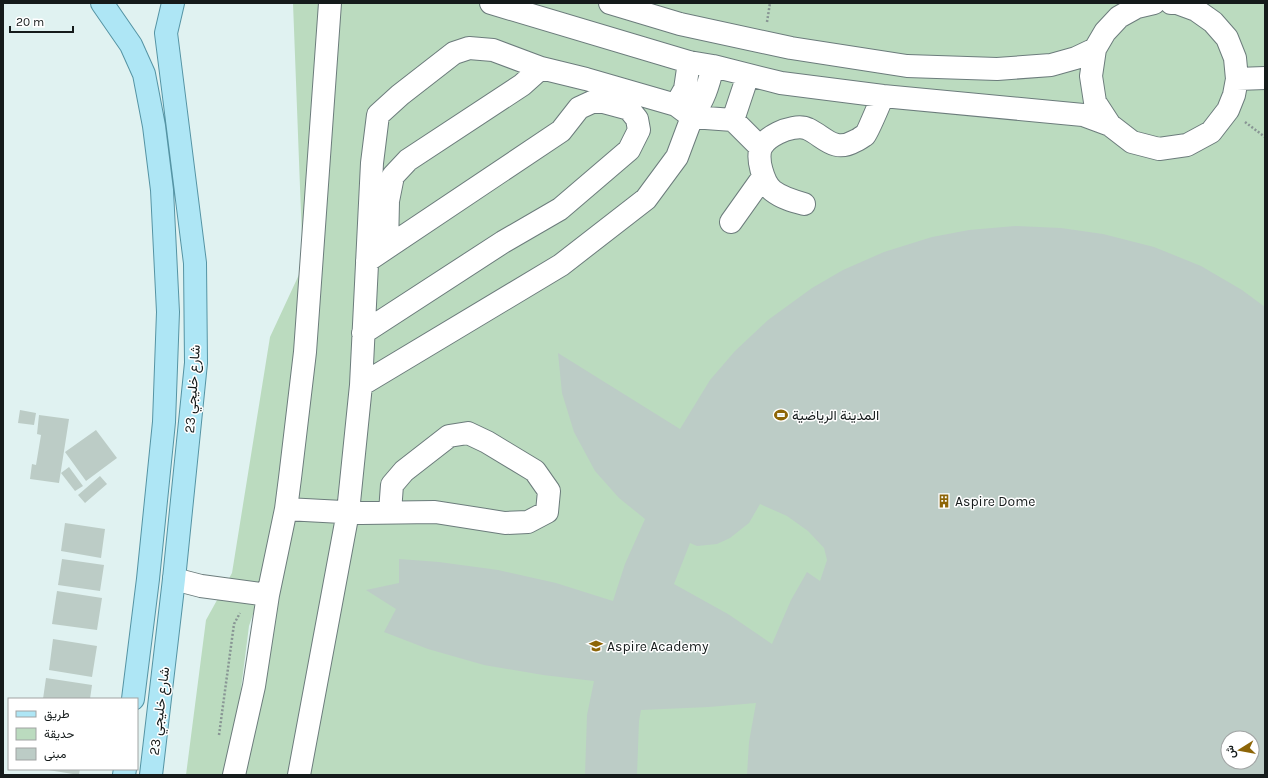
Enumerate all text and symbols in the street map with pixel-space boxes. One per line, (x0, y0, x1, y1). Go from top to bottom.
scale bar (10, 8, 73, 34)
text: 20 m (16, 15, 44, 29)
street label: شارع خليجي 23 (181, 344, 207, 434)
sports icon: المدينة الرياضية (773, 407, 789, 423)
place label: المدينة الرياضية (792, 407, 879, 424)
building icon: Aspire Dome (936, 493, 952, 509)
place label: Aspire Dome (955, 493, 1036, 510)
school or university icon: Aspire Academy (588, 638, 604, 654)
place label: Aspire Academy (607, 638, 709, 655)
street label: شارع خليجي 23 (146, 666, 176, 756)
legend (8, 698, 138, 770)
text: طريق (44, 707, 70, 722)
text: حديقة (44, 727, 74, 741)
north arrow (1220, 730, 1260, 770)
text: ش (1223, 744, 1238, 760)
text: مبنى (44, 747, 66, 762)

